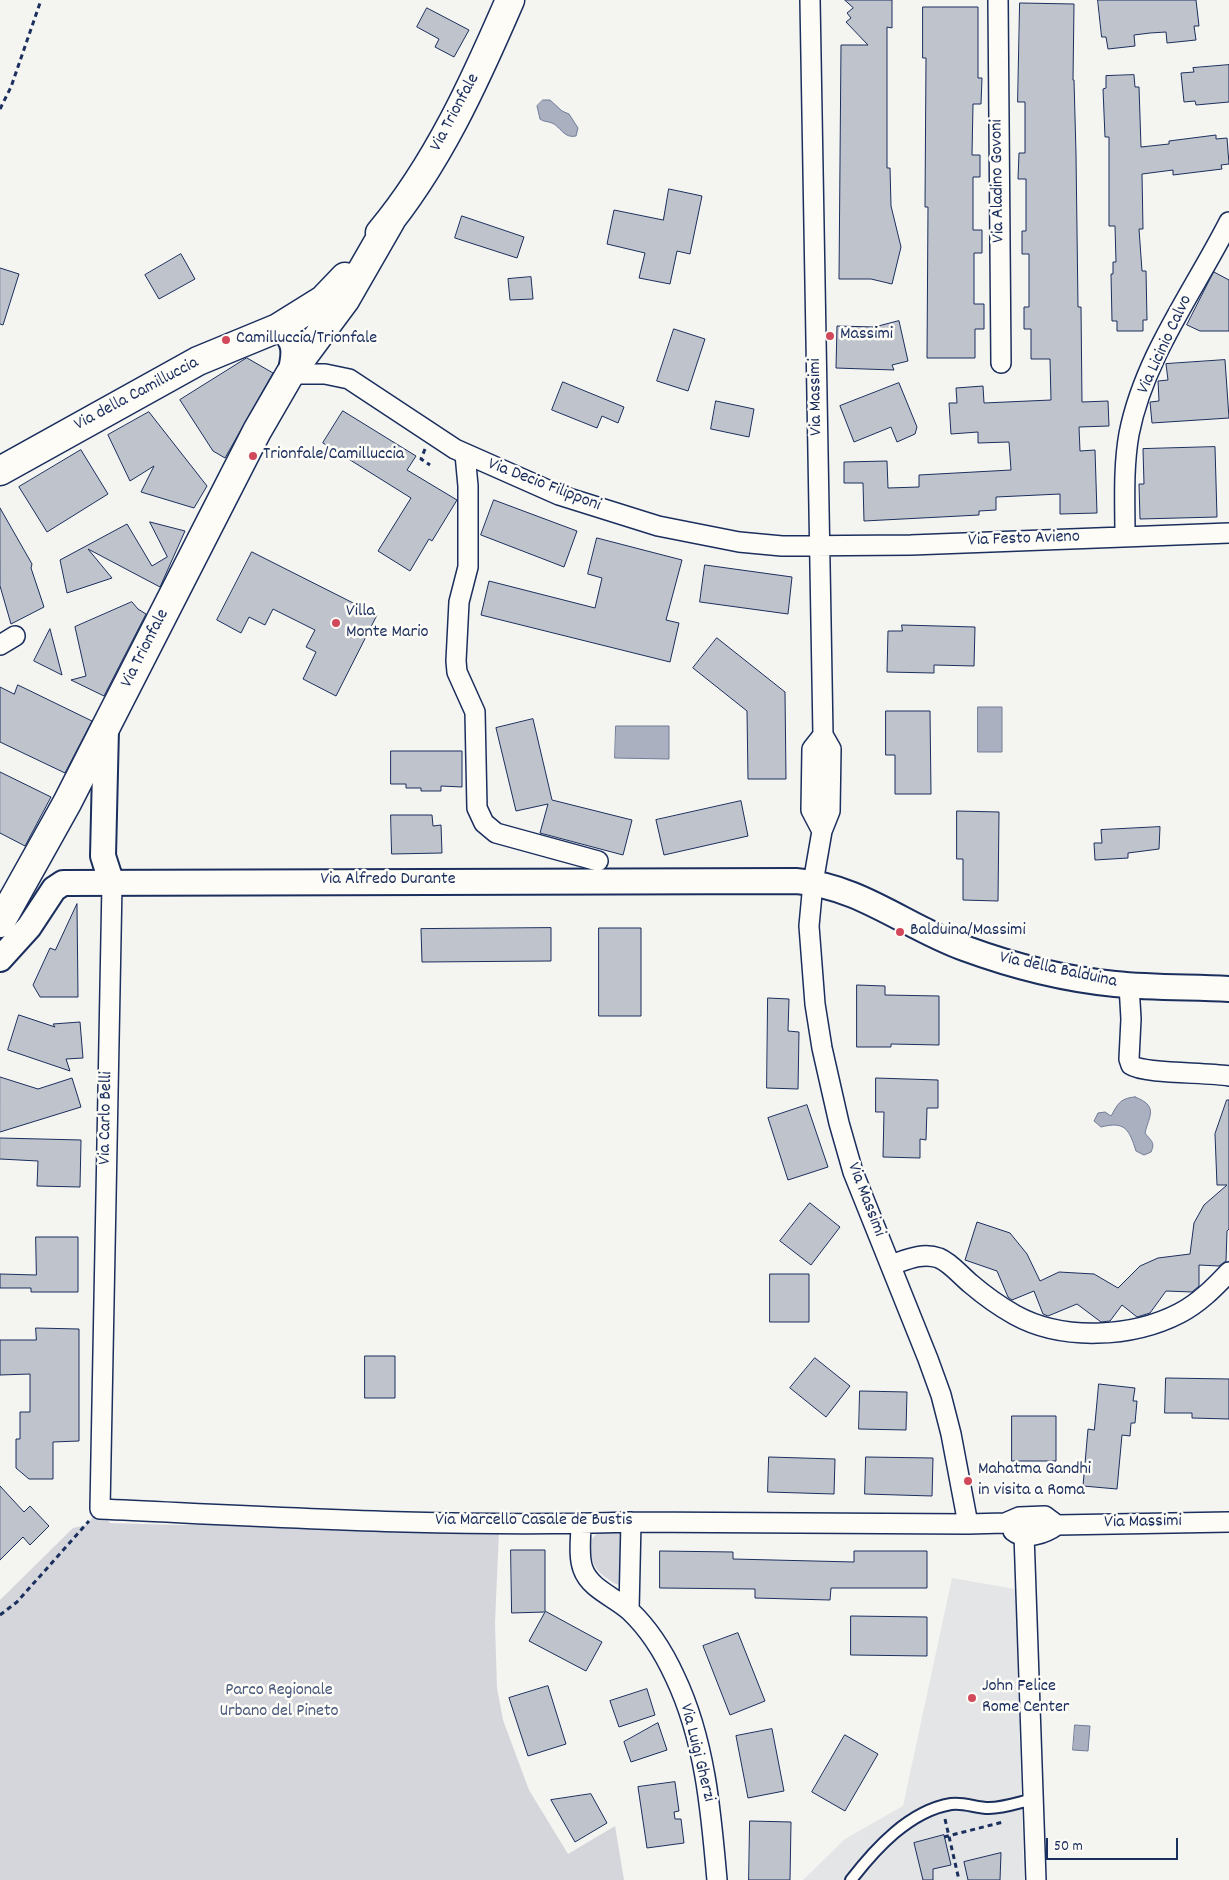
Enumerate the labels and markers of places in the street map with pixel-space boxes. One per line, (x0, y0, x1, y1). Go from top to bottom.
place label: Massimi (840, 325, 893, 347)
place label: Camilluccia/Trionfale (236, 329, 377, 351)
marker: Massimi (824, 330, 836, 342)
marker: Camilluccia/Trionfale (220, 334, 232, 346)
place label: Trionfale/Camilluccia (263, 445, 404, 467)
marker: Trionfale/Camilluccia (247, 450, 259, 462)
place label: Villa Monte Mario (346, 602, 429, 644)
marker: Villa Monte Mario (330, 617, 342, 629)
place label: Balduina/Massimi (910, 921, 1026, 943)
marker: Balduina/Massimi (894, 926, 906, 938)
place label: Mahatma Gandhi in visita a Roma (978, 1460, 1091, 1502)
marker: Mahatma Gandhi in visita a Roma (962, 1475, 974, 1487)
place label: John Felice Rome Center (982, 1677, 1070, 1720)
marker: John Felice Rome Center (966, 1692, 978, 1704)

